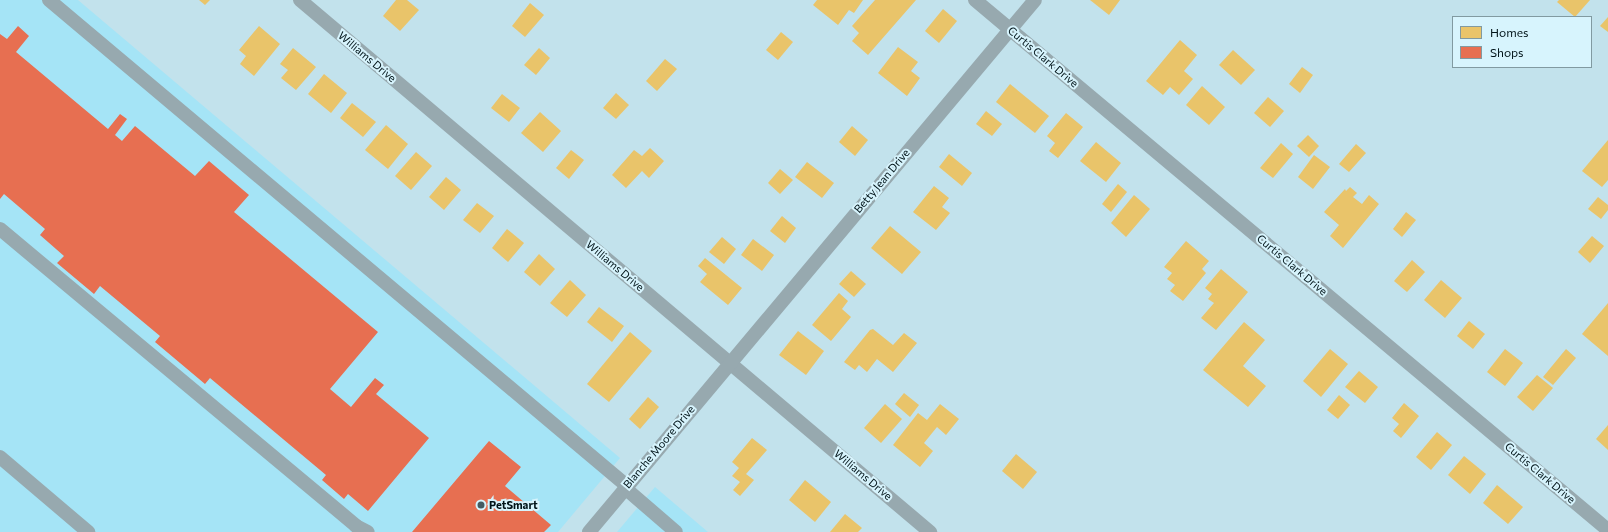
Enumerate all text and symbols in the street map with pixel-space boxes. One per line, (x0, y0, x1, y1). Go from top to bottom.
legend (1452, 16, 1592, 68)
street label: Curtis Clark Drive (1005, 24, 1081, 90)
text: Homes (1490, 25, 1528, 39)
street label: Williams Drive (335, 29, 399, 85)
text: Shops (1490, 45, 1524, 59)
street label: Betty Jean Drive (851, 146, 913, 216)
street label: Curtis Clark Drive (1254, 232, 1330, 298)
street label: Williams Drive (583, 238, 647, 294)
street label: Blanche Moore Drive (621, 403, 697, 491)
street label: Curtis Clark Drive (1502, 440, 1578, 506)
street label: Williams Drive (831, 447, 895, 503)
place label: PetSmart (489, 498, 538, 512)
marker: PetSmart (476, 500, 486, 510)

